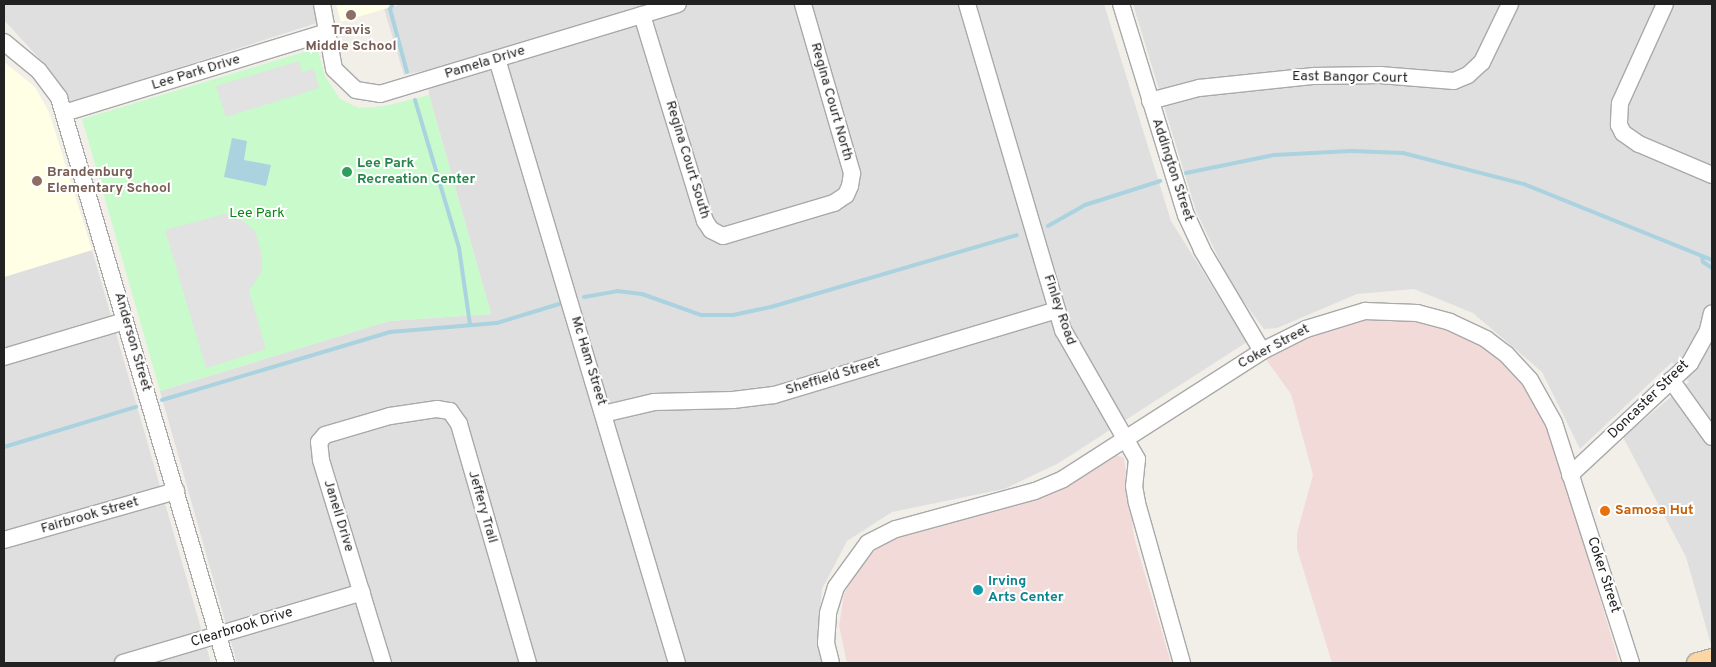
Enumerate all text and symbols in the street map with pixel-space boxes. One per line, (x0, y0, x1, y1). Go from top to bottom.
marker: Travis Middle School (345, 9, 357, 21)
place label: Travis Middle School (305, 23, 397, 56)
street label: Regina Court North (806, 41, 856, 163)
street label: Pamela Drive (443, 43, 527, 83)
street label: Lee Park Drive (150, 52, 242, 94)
street label: East Bangor Court (1292, 69, 1408, 87)
street label: Regina Court South (661, 99, 713, 221)
street label: Addington Street (1147, 116, 1197, 224)
place label: Lee Park Recreation Center (357, 156, 475, 188)
place label: Brandenburg Elementary School (47, 165, 171, 198)
marker: Lee Park Recreation Center (341, 166, 353, 178)
marker: Brandenburg Elementary School (31, 175, 43, 187)
park label: Lee Park (229, 206, 285, 222)
street label: Finley Road (1039, 273, 1079, 347)
street label: Anderson Street (110, 291, 154, 393)
street label: Mc Ham Street (566, 314, 610, 408)
street label: Coker Street (1235, 321, 1313, 373)
street label: Sheffield Street (784, 355, 882, 399)
street label: Doncaster Street (1605, 357, 1693, 443)
street label: Jeffery Trail (464, 469, 500, 545)
street label: Janell Drive (319, 478, 357, 554)
street label: Fairbrook Street (39, 494, 141, 538)
place label: Samosa Hut (1615, 503, 1694, 519)
marker: Samosa Hut (1599, 505, 1611, 517)
street label: Coker Street (1583, 535, 1623, 615)
place label: Irving Arts Center (988, 574, 1064, 606)
marker: Irving Arts Center (972, 584, 984, 596)
street label: Clearbrook Drive (189, 605, 295, 651)

